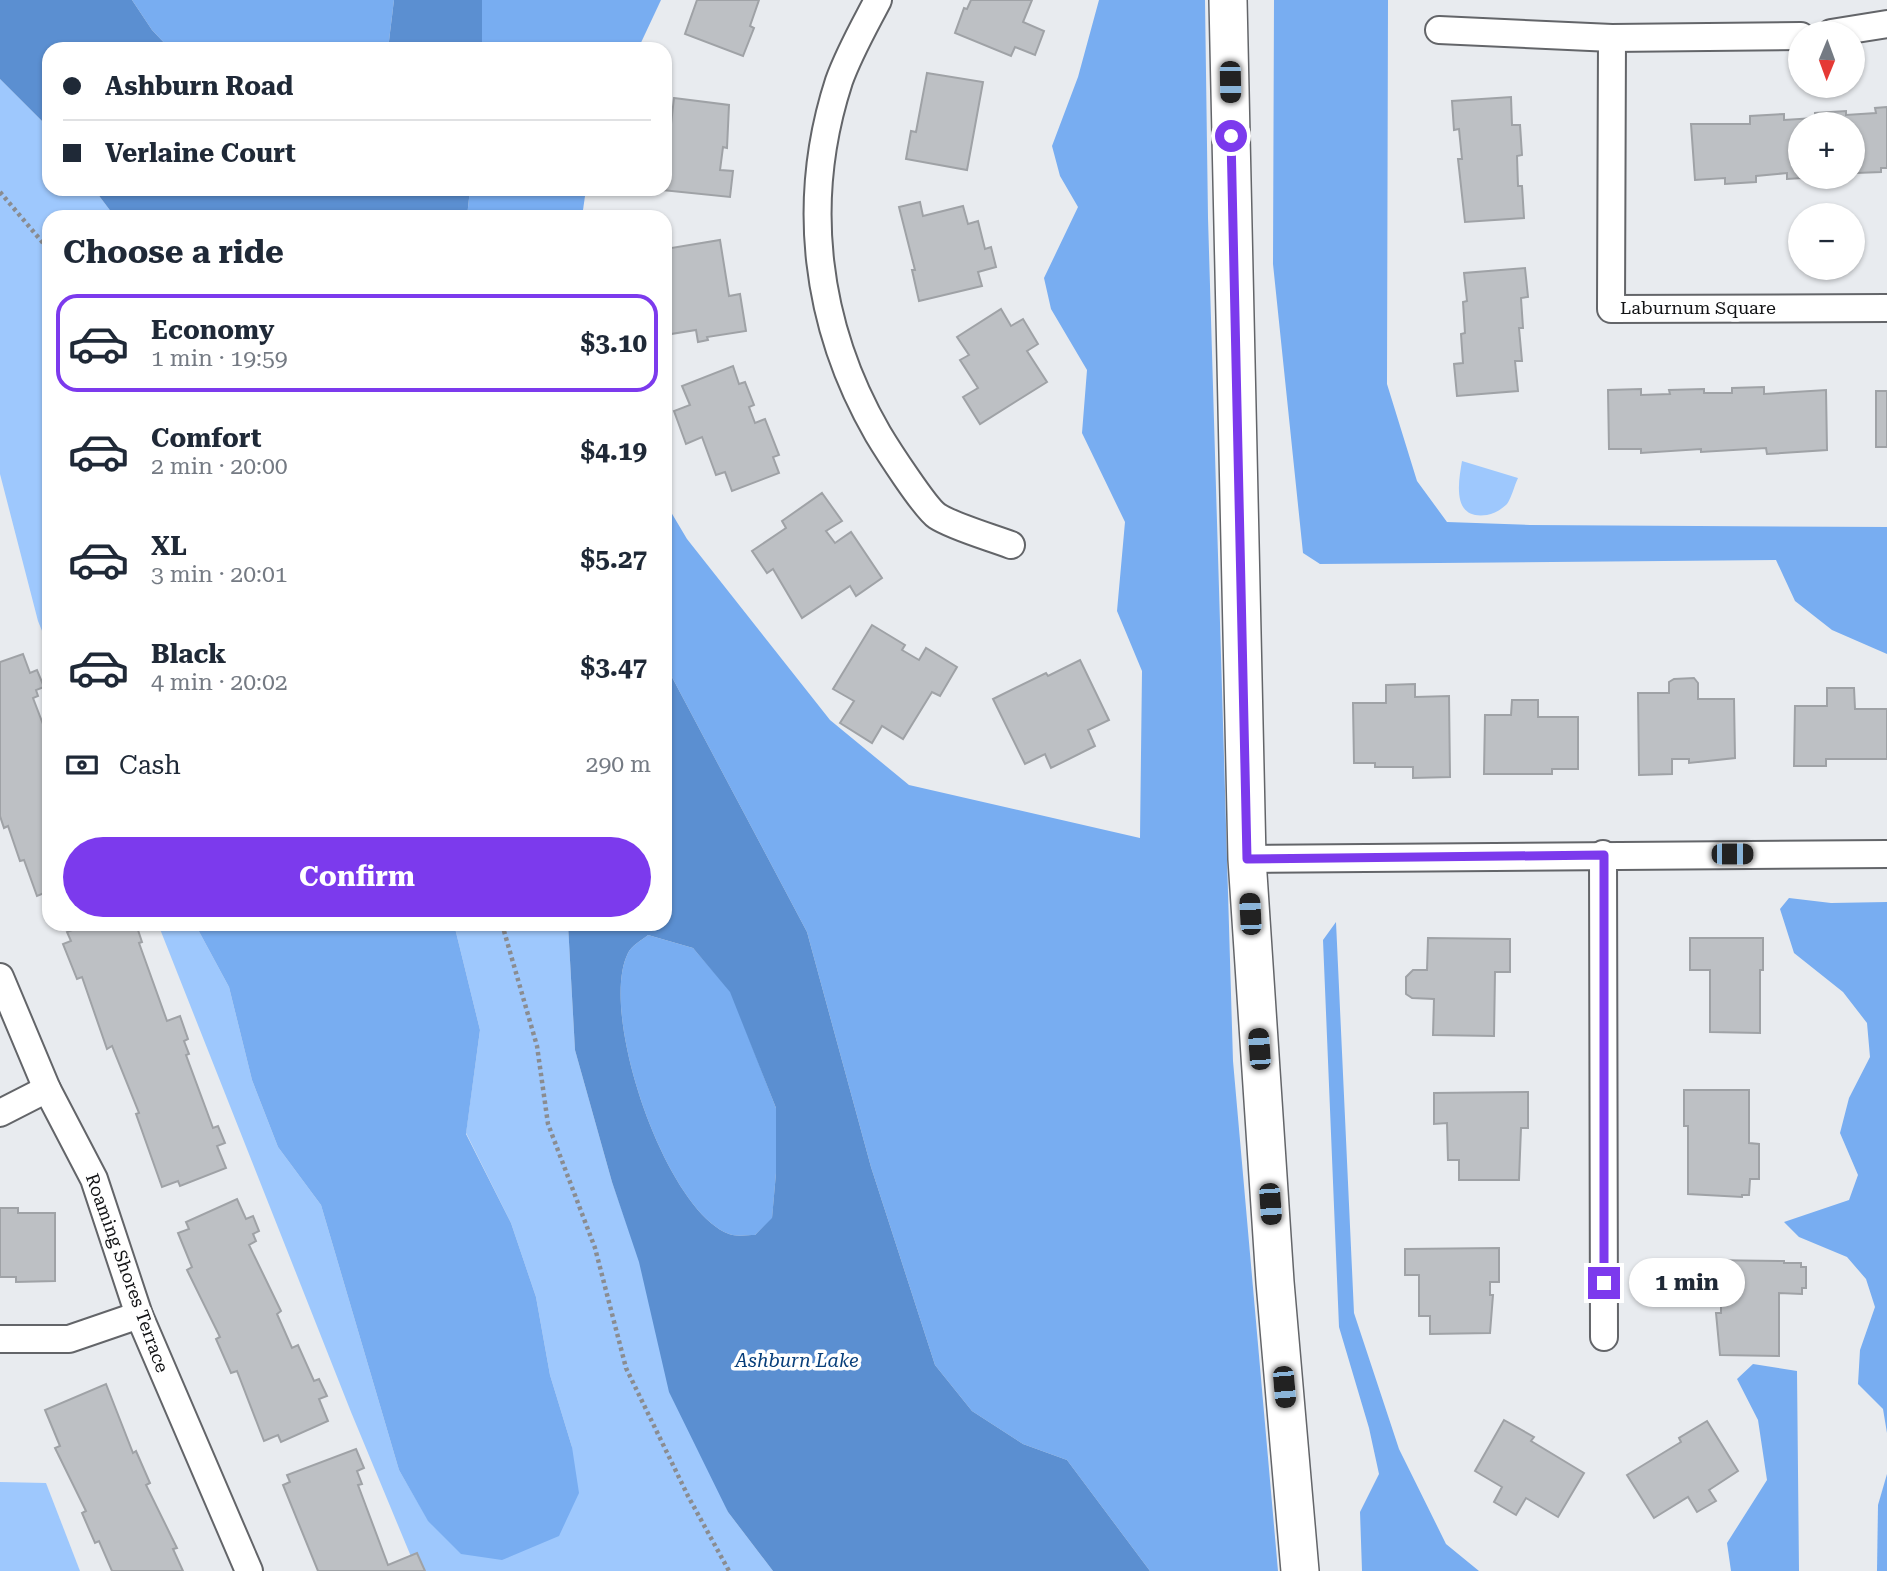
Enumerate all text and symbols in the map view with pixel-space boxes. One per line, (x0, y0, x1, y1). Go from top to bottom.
north arrow (1788, 21, 1866, 98)
map controls (1788, 21, 1865, 280)
car (1220, 61, 1241, 103)
text: Ashburn Road (105, 71, 293, 101)
button: + (1788, 112, 1865, 189)
route start (1215, 120, 1247, 152)
text: Verlaine Court (105, 138, 296, 168)
button: − (1788, 203, 1865, 280)
text: Choose a ride (63, 233, 284, 271)
street label: Laburnum Square (1620, 297, 1776, 318)
icon: car (67, 312, 130, 375)
text: Economy (151, 315, 274, 345)
text: $3.10 (581, 328, 647, 358)
text: 1 min · 19:59 (151, 345, 288, 372)
icon: car (67, 420, 130, 483)
text: Comfort (151, 423, 261, 453)
text: $4.19 (581, 436, 647, 466)
text: 2 min · 20:00 (151, 453, 288, 480)
icon: car (67, 528, 130, 591)
text: XL (151, 531, 187, 561)
text: $5.27 (581, 544, 647, 574)
text: 3 min · 20:01 (151, 561, 288, 588)
icon: car (67, 636, 130, 699)
text: Black (151, 639, 226, 669)
text: $3.47 (581, 652, 647, 682)
text: 4 min · 20:02 (151, 669, 288, 696)
icon: cash (63, 746, 101, 784)
text: Cash (119, 750, 181, 780)
text: 290 m (586, 751, 651, 778)
button: Confirm (63, 837, 651, 917)
car (1712, 844, 1754, 865)
car (1239, 892, 1262, 936)
car (1248, 1027, 1271, 1071)
street label: Roaming Shores Terrace (82, 1170, 173, 1375)
car (1259, 1182, 1282, 1226)
callout: 1 min (1628, 1258, 1744, 1308)
route end (1588, 1267, 1620, 1299)
text: 1 min (1655, 1269, 1719, 1296)
water label: Ashburn Lake (734, 1349, 859, 1372)
car (1272, 1365, 1297, 1409)

